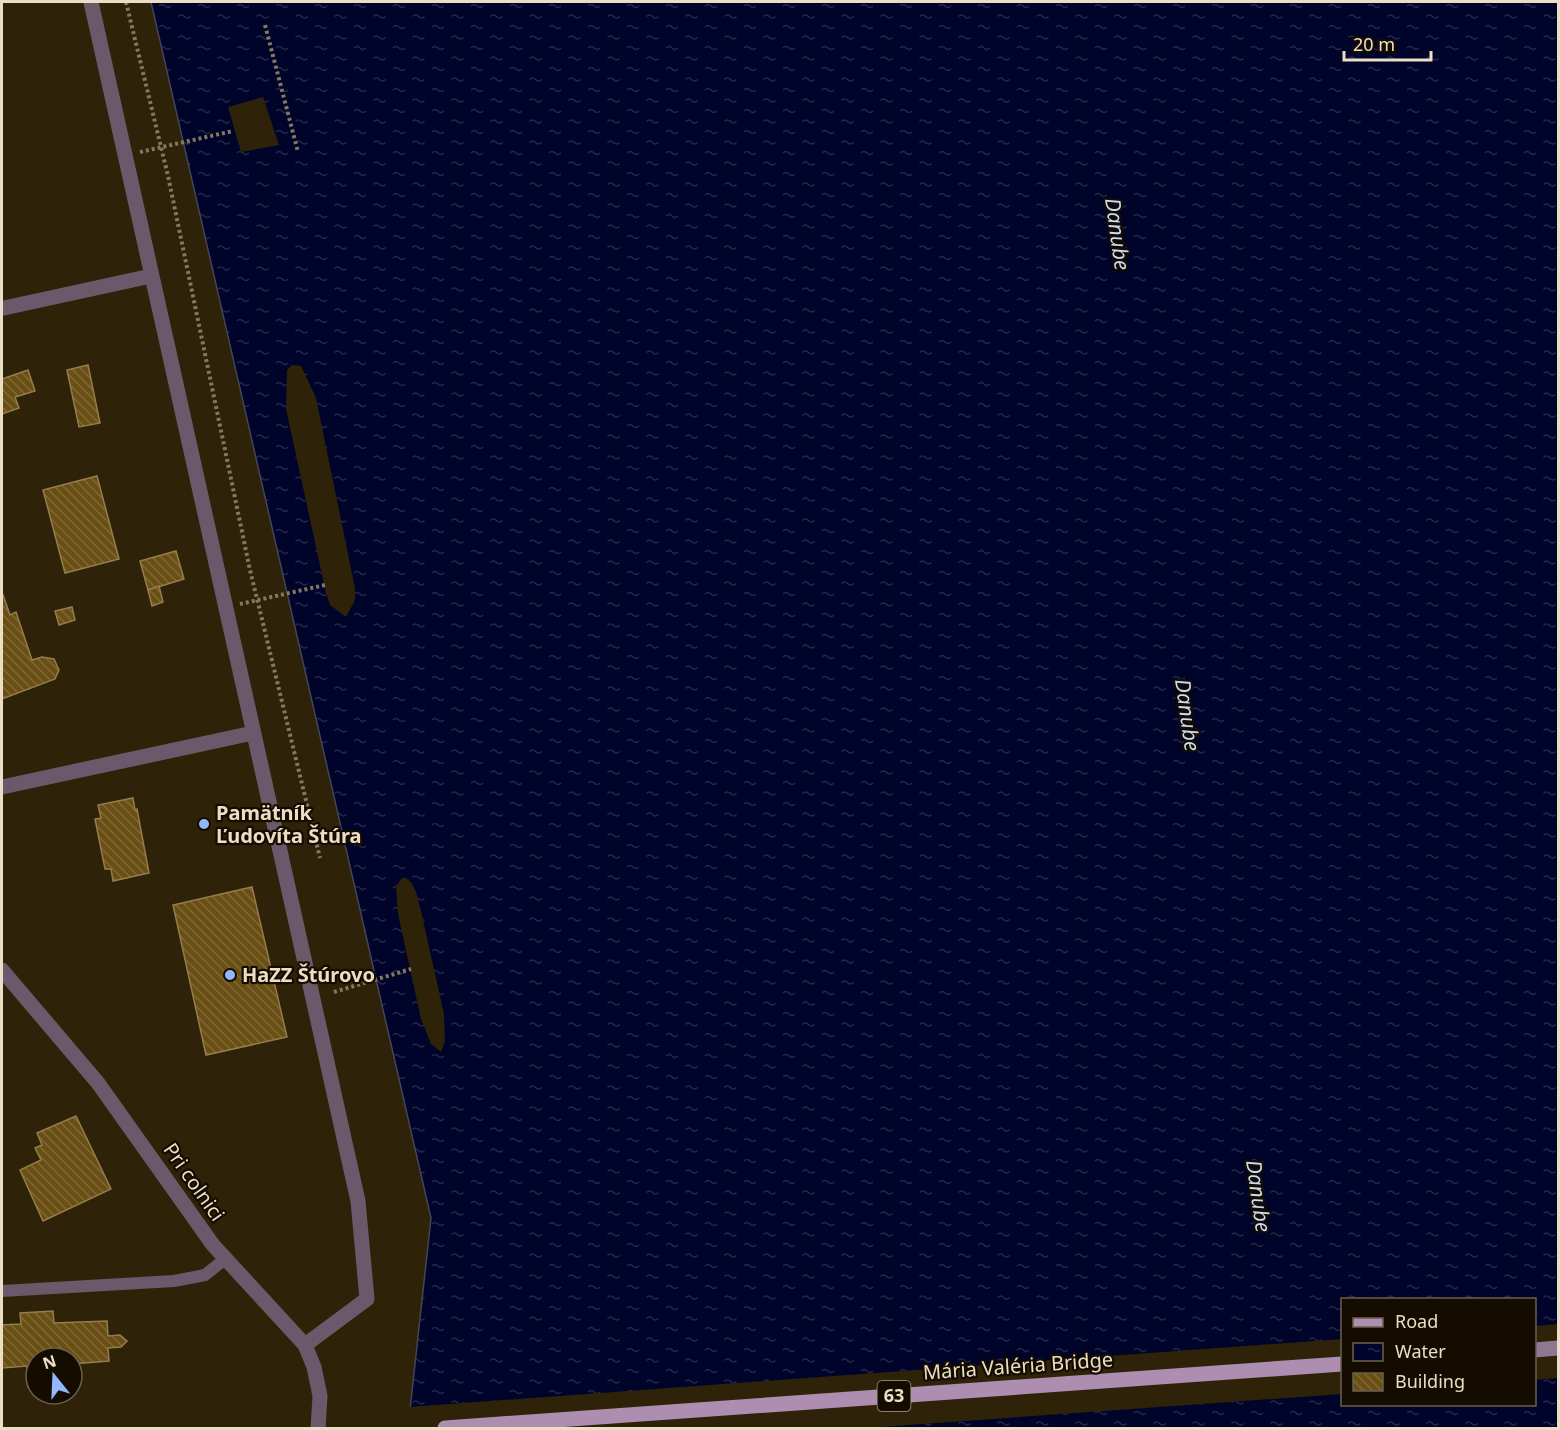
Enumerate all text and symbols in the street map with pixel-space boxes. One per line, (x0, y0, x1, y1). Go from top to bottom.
scale bar (1344, 24, 1431, 62)
text: 20 m (1353, 32, 1395, 56)
water label: Danube (1099, 196, 1137, 272)
water label: Danube (1169, 677, 1207, 753)
place label: Pamätník Ľudovíta Štúra (216, 799, 361, 849)
marker: Pamätník Ľudovíta Štúra (197, 817, 211, 831)
place label: HaZZ Štúrovo (242, 961, 375, 988)
marker: HaZZ Štúrovo (223, 968, 237, 982)
street label: Pri colnici (158, 1137, 231, 1226)
water label: Danube (1240, 1158, 1278, 1234)
legend (1341, 1298, 1536, 1406)
text: Road (1395, 1309, 1438, 1333)
text: Water (1395, 1339, 1446, 1363)
street label: Mária Valéria Bridge (922, 1345, 1114, 1386)
north arrow (24, 1346, 84, 1406)
text: N (40, 1349, 59, 1374)
text: Building (1395, 1369, 1465, 1393)
road number: 63 (878, 1381, 910, 1411)

